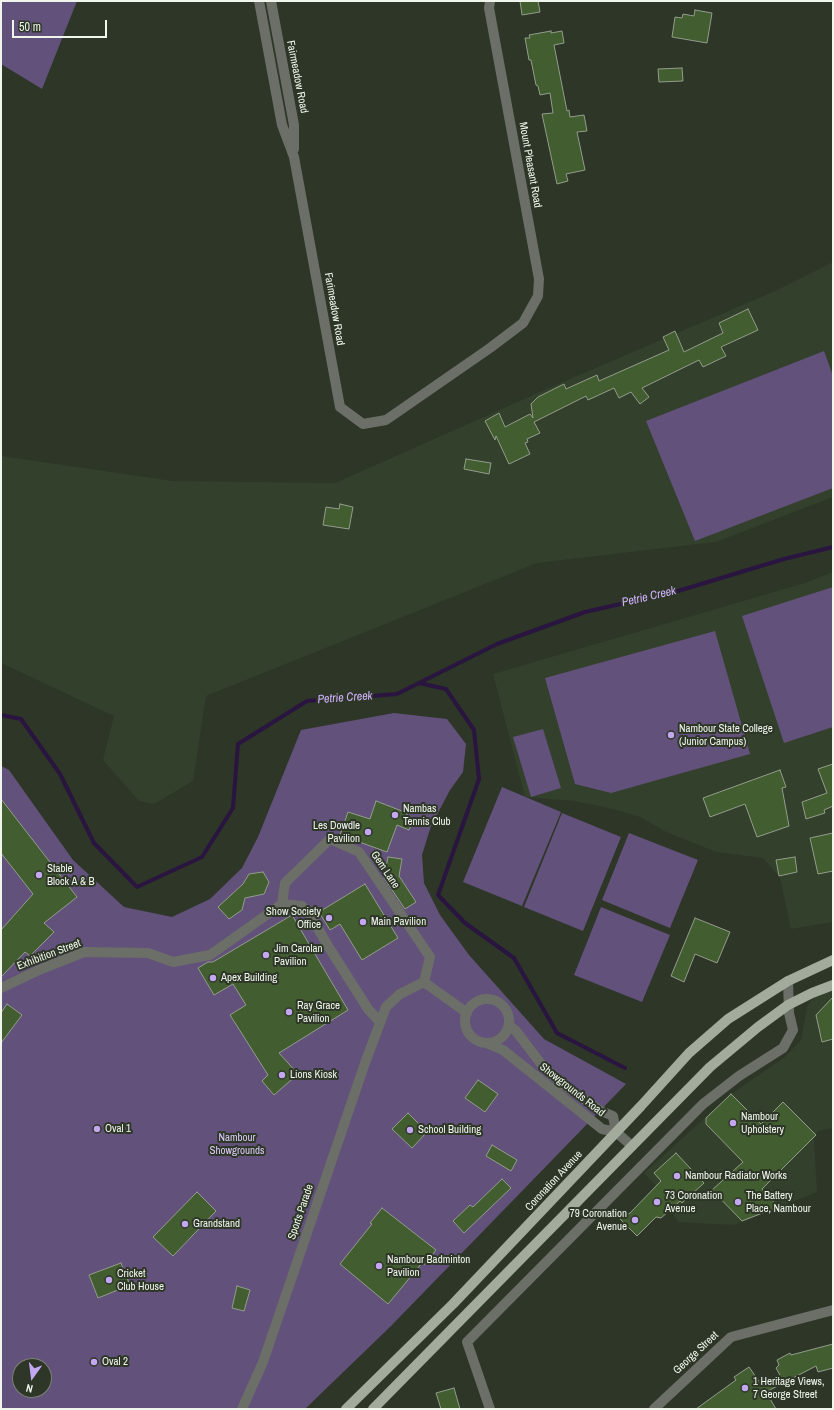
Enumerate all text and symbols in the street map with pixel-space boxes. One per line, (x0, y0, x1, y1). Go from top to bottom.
scale bar (14, 12, 109, 38)
text: 50 m (19, 19, 41, 35)
street label: Fairmeadow Road (283, 40, 311, 114)
street label: Mount Pleasant Road (516, 121, 544, 209)
street label: Farimeadow Road (321, 272, 347, 346)
water label: Petrie Creek (620, 584, 678, 610)
water label: Petrie Creek (317, 689, 373, 707)
place label: Nambour State College (Junior Campus) (679, 722, 773, 748)
marker: Nambour State College (Junior Campus) (666, 730, 676, 740)
place label: Nambas Tennis Club (403, 802, 451, 828)
marker: Nambas Tennis Club (390, 810, 400, 820)
place label: Les Dowdle Pavilion (313, 819, 360, 845)
marker: Les Dowdle Pavilion (363, 827, 373, 837)
street label: Gem Lane (368, 849, 402, 891)
place label: Stable Block A & B (47, 862, 95, 888)
marker: Stable Block A & B (34, 870, 44, 880)
place label: Show Society Office (266, 905, 321, 931)
marker: Show Society Office (324, 913, 334, 923)
place label: Main Pavilion (371, 915, 426, 929)
marker: Main Pavilion (358, 917, 368, 927)
street label: Exhibition Street (15, 937, 83, 973)
place label: Jim Carolan Pavilion (274, 942, 323, 968)
marker: Jim Carolan Pavilion (261, 950, 271, 960)
place label: Apex Building (221, 971, 277, 985)
marker: Apex Building (208, 973, 218, 983)
place label: Ray Grace Pavilion (297, 999, 340, 1025)
marker: Ray Grace Pavilion (284, 1007, 294, 1017)
street label: Showgrounds Road (537, 1060, 607, 1120)
place label: Lions Kiosk (290, 1068, 337, 1082)
marker: Lions Kiosk (277, 1070, 287, 1080)
place label: Nambour Upholstery (741, 1110, 784, 1136)
marker: Nambour Upholstery (728, 1118, 738, 1128)
place label: Oval 1 (105, 1122, 131, 1136)
place label: School Building (418, 1123, 481, 1137)
marker: Oval 1 (92, 1124, 102, 1134)
marker: School Building (405, 1125, 415, 1135)
park label: Nambour Showgrounds (209, 1131, 265, 1157)
street label: Coronation Avenue (523, 1148, 585, 1214)
place label: Nambour Radiator Works (685, 1169, 787, 1183)
marker: Nambour Radiator Works (672, 1171, 682, 1181)
street label: Sports Parade (285, 1183, 317, 1241)
place label: 73 Coronation Avenue (665, 1189, 722, 1215)
place label: The Battery Place, Nambour (746, 1189, 811, 1215)
marker: 73 Coronation Avenue (652, 1197, 662, 1207)
marker: The Battery Place, Nambour (733, 1197, 743, 1207)
place label: 79 Coronation Avenue (570, 1207, 627, 1233)
marker: 79 Coronation Avenue (630, 1215, 640, 1225)
place label: Grandstand (193, 1217, 240, 1231)
marker: Grandstand (180, 1219, 190, 1229)
place label: Nambour Badminton Pavilion (387, 1253, 470, 1279)
marker: Nambour Badminton Pavilion (374, 1261, 384, 1271)
place label: Cricket Club House (117, 1267, 164, 1293)
marker: Cricket Club House (104, 1275, 114, 1285)
street label: George Street (671, 1329, 721, 1377)
place label: Oval 2 (102, 1355, 128, 1369)
marker: Oval 2 (89, 1357, 99, 1367)
north arrow (12, 1358, 52, 1398)
place label: 1 Heritage Views, 7 George Street (753, 1375, 825, 1401)
text: N (24, 1381, 34, 1396)
marker: 1 Heritage Views, 7 George Street (740, 1383, 750, 1393)

